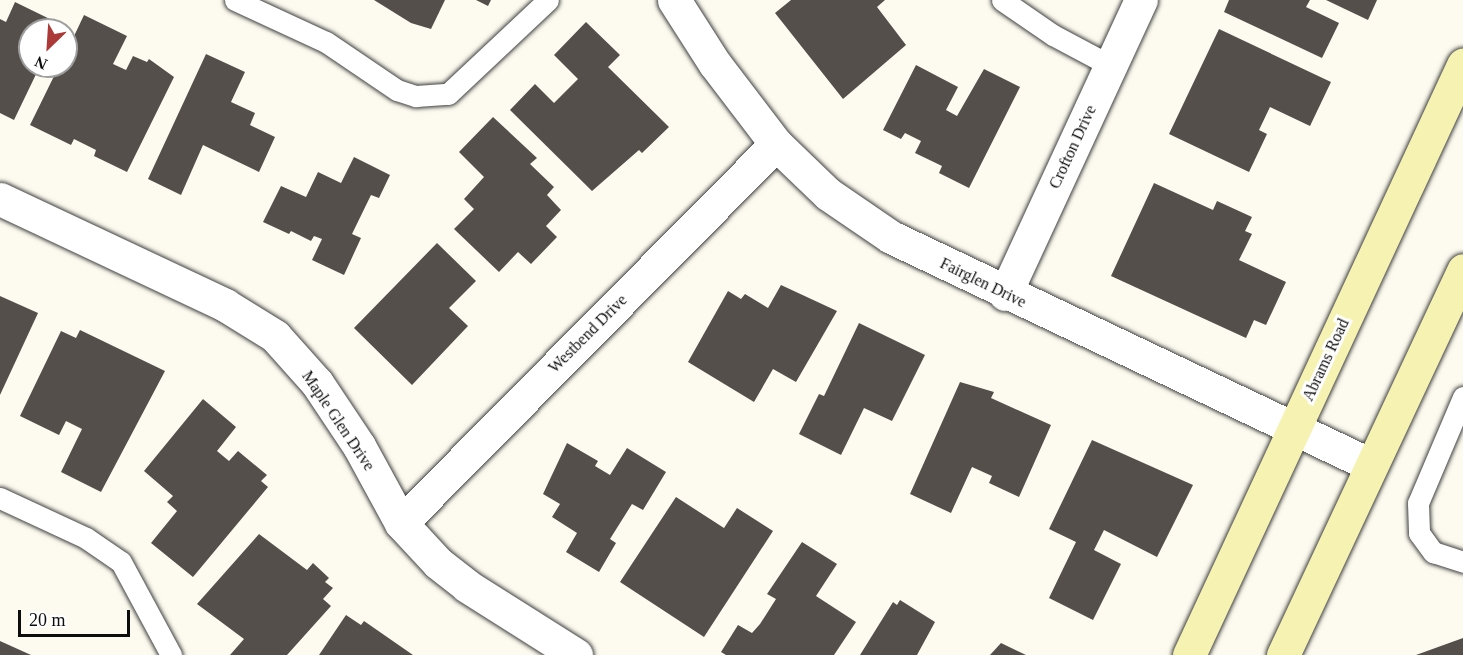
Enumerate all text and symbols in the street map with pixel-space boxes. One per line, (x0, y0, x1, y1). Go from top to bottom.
north arrow (18, 18, 78, 78)
text: N (32, 53, 50, 73)
street label: Crofton Drive (1045, 102, 1101, 192)
street label: Fairglen Drive (937, 254, 1029, 312)
street label: Westbend Drive (545, 291, 631, 377)
street label: Abrams Road (1299, 316, 1353, 404)
street label: Maple Glen Drive (297, 367, 379, 475)
scale bar (21, 598, 134, 636)
text: 20 m (29, 610, 66, 630)

